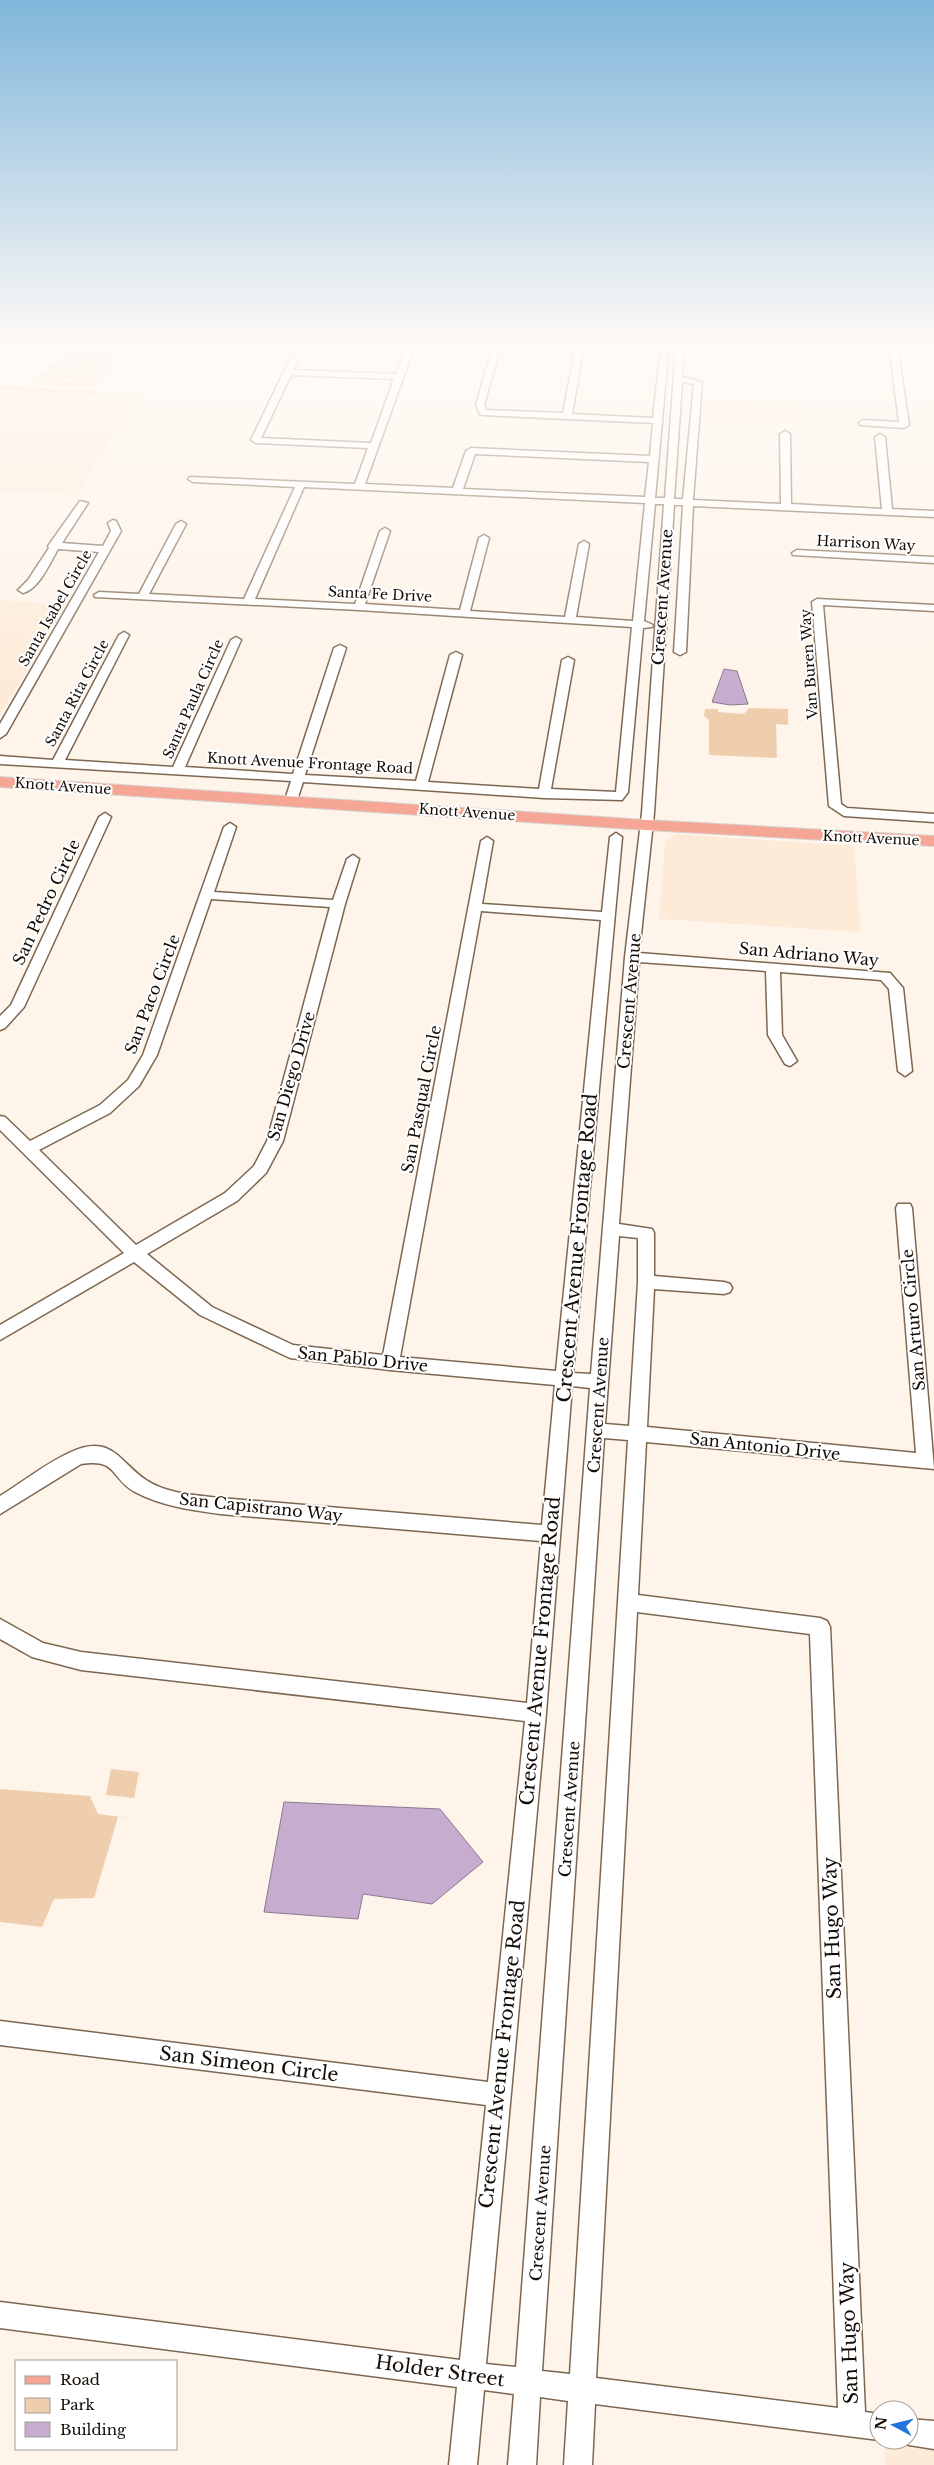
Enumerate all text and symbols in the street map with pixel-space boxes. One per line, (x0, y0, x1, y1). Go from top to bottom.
street label: Crescent Avenue (647, 528, 677, 666)
street label: Harrison Way (816, 531, 916, 555)
street label: Santa Isabel Circle (14, 547, 96, 669)
street label: Santa Fe Drive (327, 582, 433, 606)
street label: Van Buren Way (796, 608, 822, 721)
street label: Santa Rita Circle (41, 636, 113, 750)
street label: Santa Paula Circle (159, 637, 227, 761)
street label: Knott Avenue Frontage Road (207, 749, 414, 777)
street label: Knott Avenue (14, 774, 112, 798)
street label: Knott Avenue (418, 800, 516, 824)
street label: Knott Avenue (822, 826, 920, 850)
street label: San Pedro Circle (8, 836, 84, 968)
street label: San Paco Circle (120, 931, 184, 1057)
street label: Crescent Avenue (613, 932, 645, 1070)
street label: San Adriano Way (738, 938, 881, 970)
street label: San Diego Drive (263, 1009, 319, 1143)
street label: San Pasqual Circle (397, 1023, 445, 1175)
street label: Crescent Avenue Frontage Road (552, 1092, 602, 1404)
street label: San Arturo Circle (897, 1248, 929, 1392)
street label: Crescent Avenue (584, 1336, 612, 1474)
street label: San Pablo Drive (297, 1342, 429, 1376)
street label: San Antonio Drive (689, 1428, 841, 1464)
street label: San Capistrano Way (178, 1488, 344, 1526)
street label: Crescent Avenue Frontage Road (515, 1495, 565, 1807)
street label: Crescent Avenue (554, 1740, 584, 1878)
street label: San Hugo Way (818, 1856, 846, 2000)
street label: Crescent Avenue Frontage Road (474, 1898, 530, 2209)
street label: San Simeon Circle (158, 2042, 340, 2086)
street label: Crescent Avenue (525, 2144, 555, 2282)
street label: San Hugo Way (835, 2261, 863, 2405)
street label: Holder Street (374, 2351, 507, 2392)
legend (15, 2360, 178, 2450)
text: Road (60, 2370, 100, 2389)
text: Park (60, 2395, 96, 2414)
north arrow (869, 2400, 919, 2450)
text: N (871, 2416, 891, 2431)
text: Building (60, 2420, 127, 2439)

